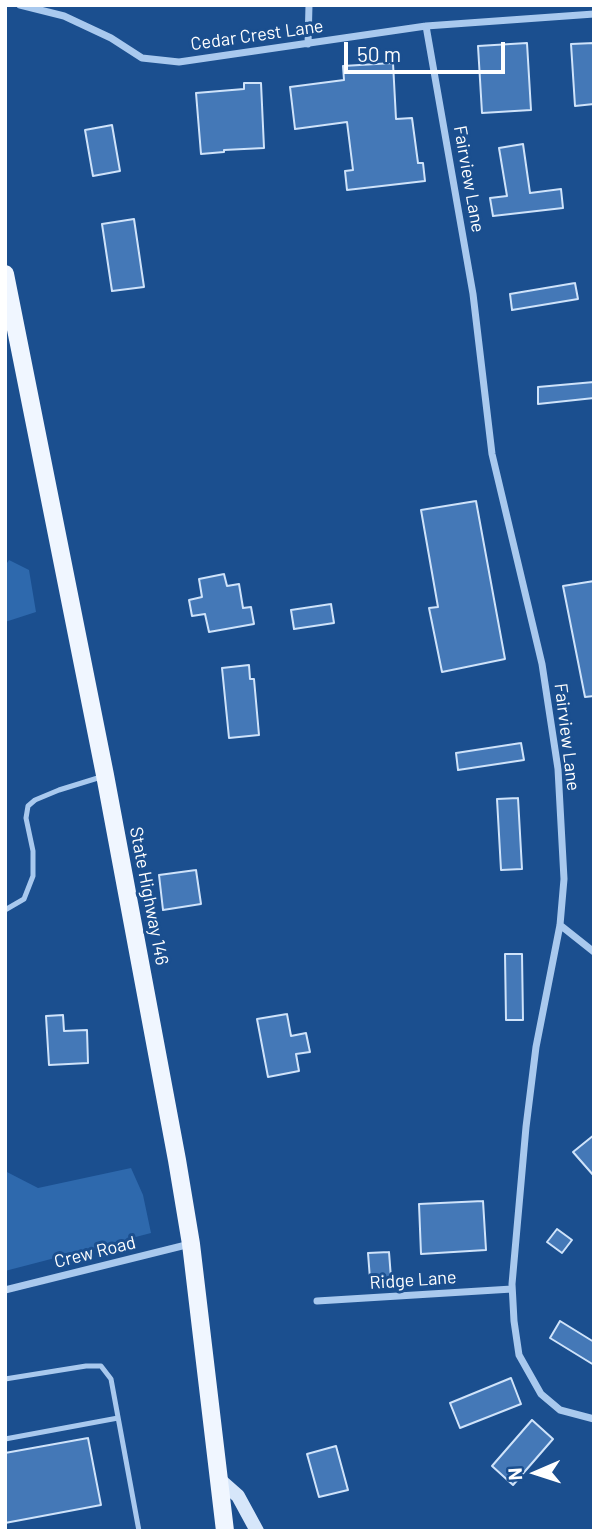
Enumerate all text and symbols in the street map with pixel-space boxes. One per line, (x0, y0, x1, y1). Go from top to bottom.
street label: Cedar Crest Lane (189, 15, 325, 55)
scale bar (347, 28, 508, 72)
text: 50 m (357, 41, 401, 66)
street label: Fairview Lane (449, 124, 489, 234)
street label: Fairview Lane (550, 682, 584, 792)
street label: State Highway 146 (125, 825, 173, 967)
street label: Crew Road (52, 1231, 138, 1273)
street label: Ridge Lane (369, 1266, 457, 1294)
north arrow (501, 1438, 571, 1508)
text: N (503, 1467, 526, 1481)

